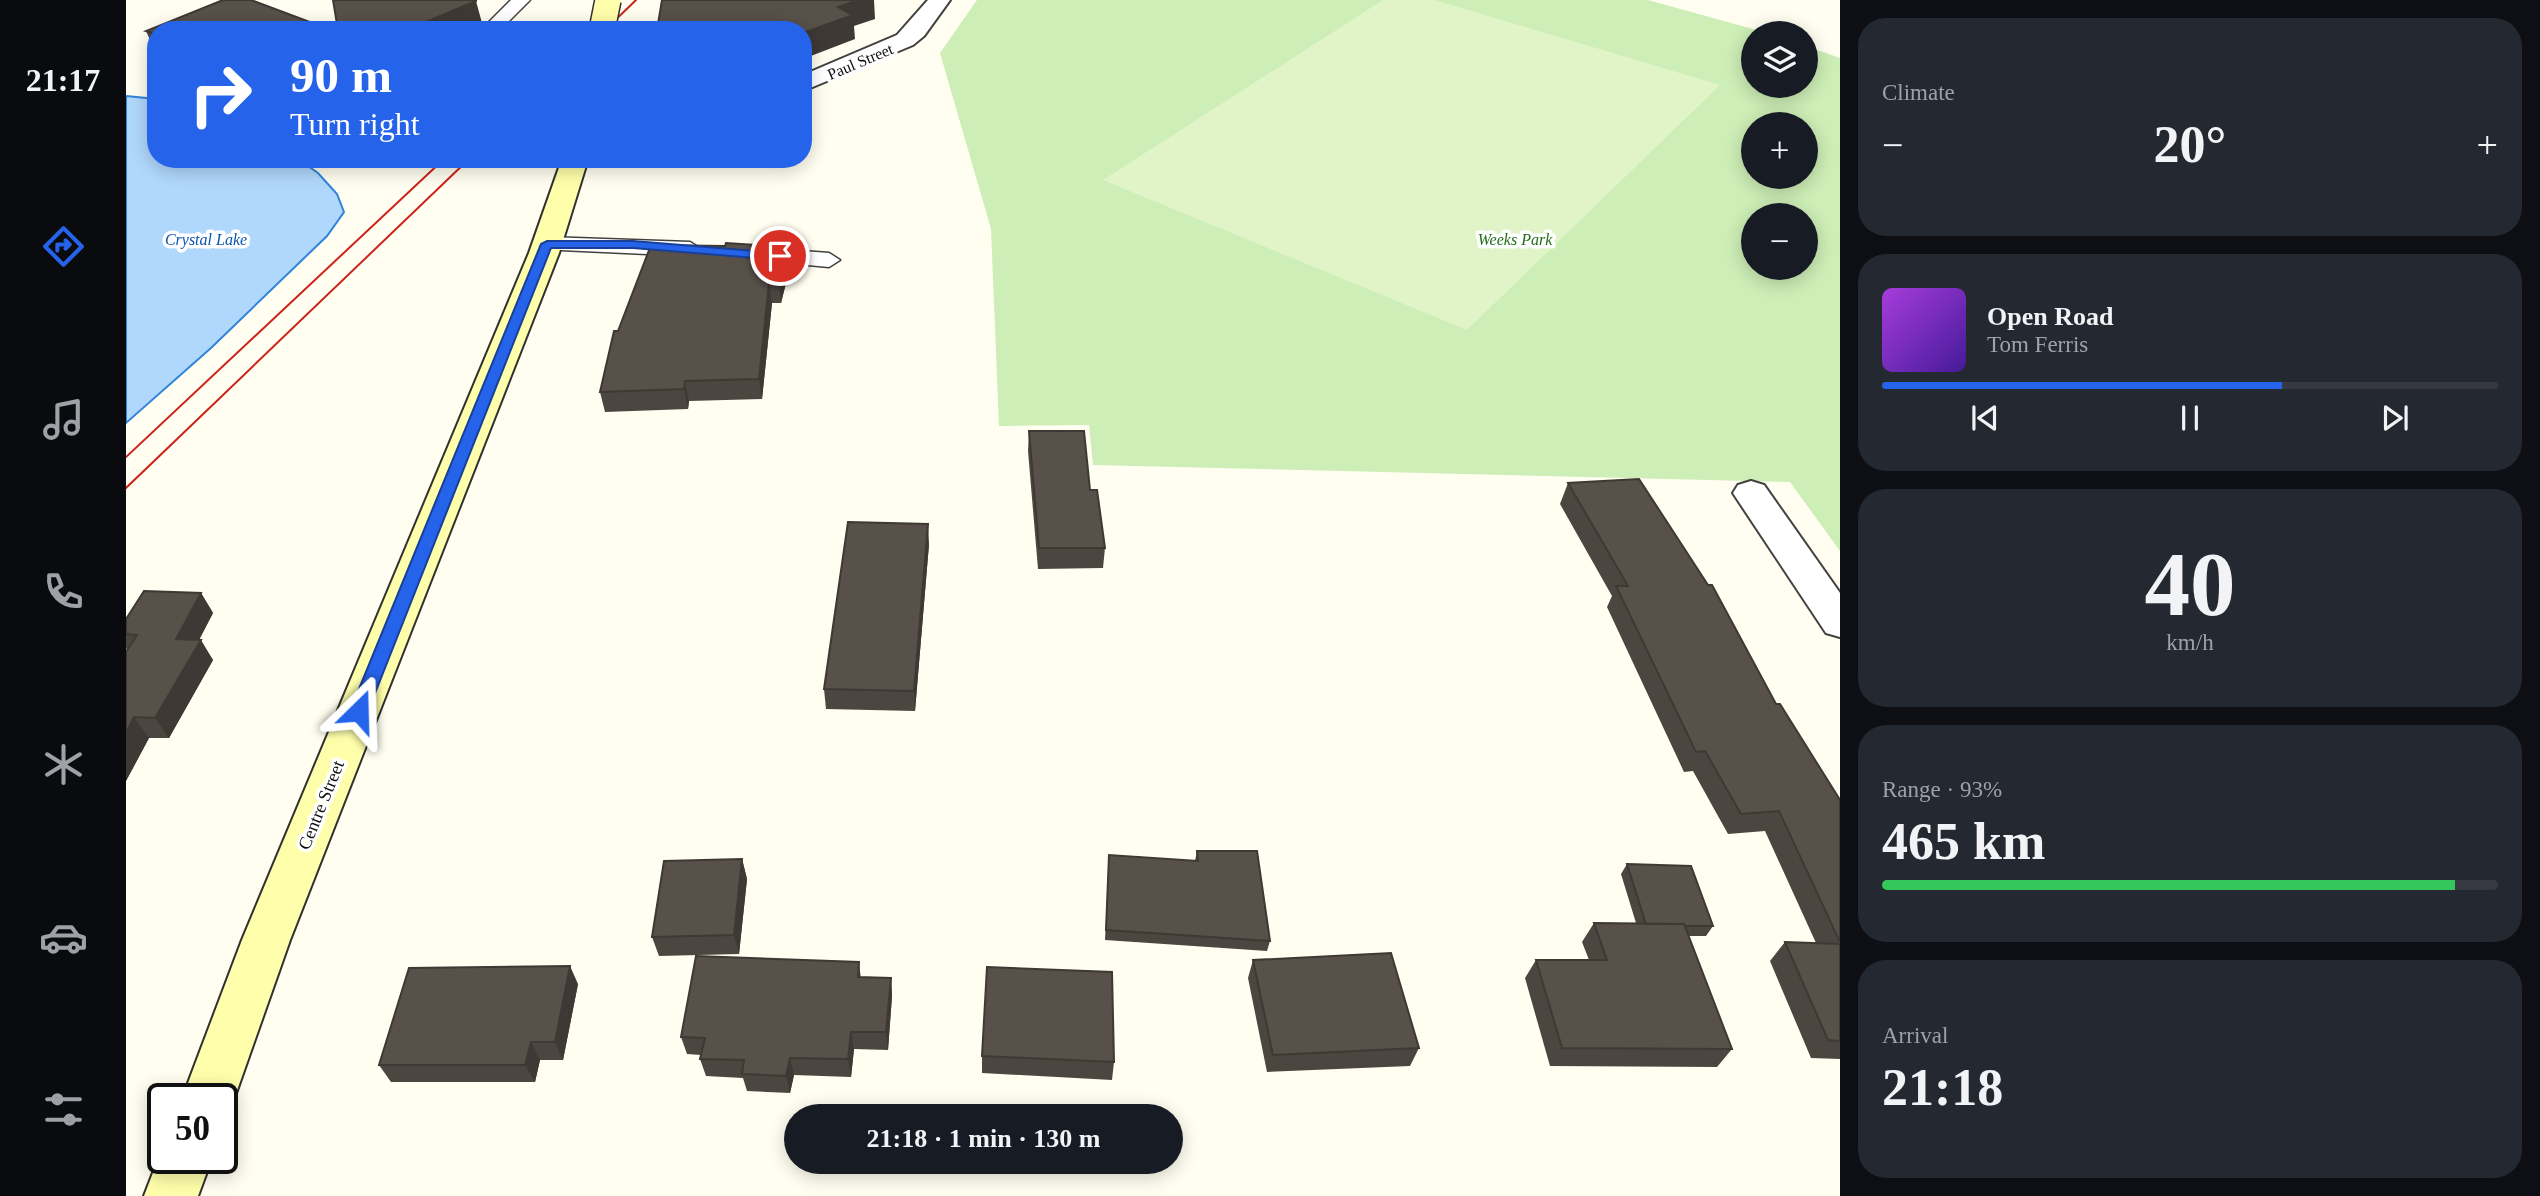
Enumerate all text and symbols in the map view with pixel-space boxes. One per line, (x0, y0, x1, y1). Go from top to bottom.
map controls (1741, 21, 1818, 280)
button: layers (1741, 21, 1818, 98)
street label: Paul Street (825, 40, 896, 83)
text: 90 m (290, 48, 392, 103)
icon: right (175, 49, 266, 140)
text: 21:17 (26, 62, 100, 98)
text: Climate (1882, 80, 1955, 105)
text: Turn right (290, 106, 420, 142)
button: + (1741, 112, 1818, 189)
text: 20° (2154, 116, 2226, 173)
text: − (1882, 124, 1903, 166)
text: + (2477, 124, 2498, 166)
button: − (1741, 203, 1818, 280)
icon: directions (39, 222, 88, 271)
pin (750, 226, 810, 286)
water label: Crystal Lake (165, 231, 247, 249)
park label: Weeks Park (1478, 231, 1553, 248)
icon: arrive (761, 237, 799, 275)
text: Open Road (1987, 302, 2113, 331)
text: Tom Ferris (1987, 332, 2088, 357)
icon: music (39, 395, 88, 444)
icon: previous (1966, 399, 2004, 437)
icon: pause (2171, 399, 2209, 437)
icon: next (2376, 399, 2414, 437)
text: 40 (2145, 534, 2236, 635)
icon: phone (39, 567, 88, 616)
text: km/h (2166, 630, 2214, 655)
position arrow (322, 674, 396, 748)
icon: climate (39, 740, 88, 789)
street label: Centre Street (294, 757, 348, 853)
text: Range · 93% (1882, 777, 2002, 802)
text: 465 km (1882, 813, 2045, 870)
icon: car (39, 913, 88, 962)
text: Arrival (1882, 1023, 1948, 1048)
text: 21:18 (1882, 1059, 2003, 1116)
speed limit sign: 50 (147, 1083, 238, 1174)
icon: filters (39, 1085, 88, 1134)
text: 21:18 · 1 min · 130 m (867, 1124, 1101, 1153)

